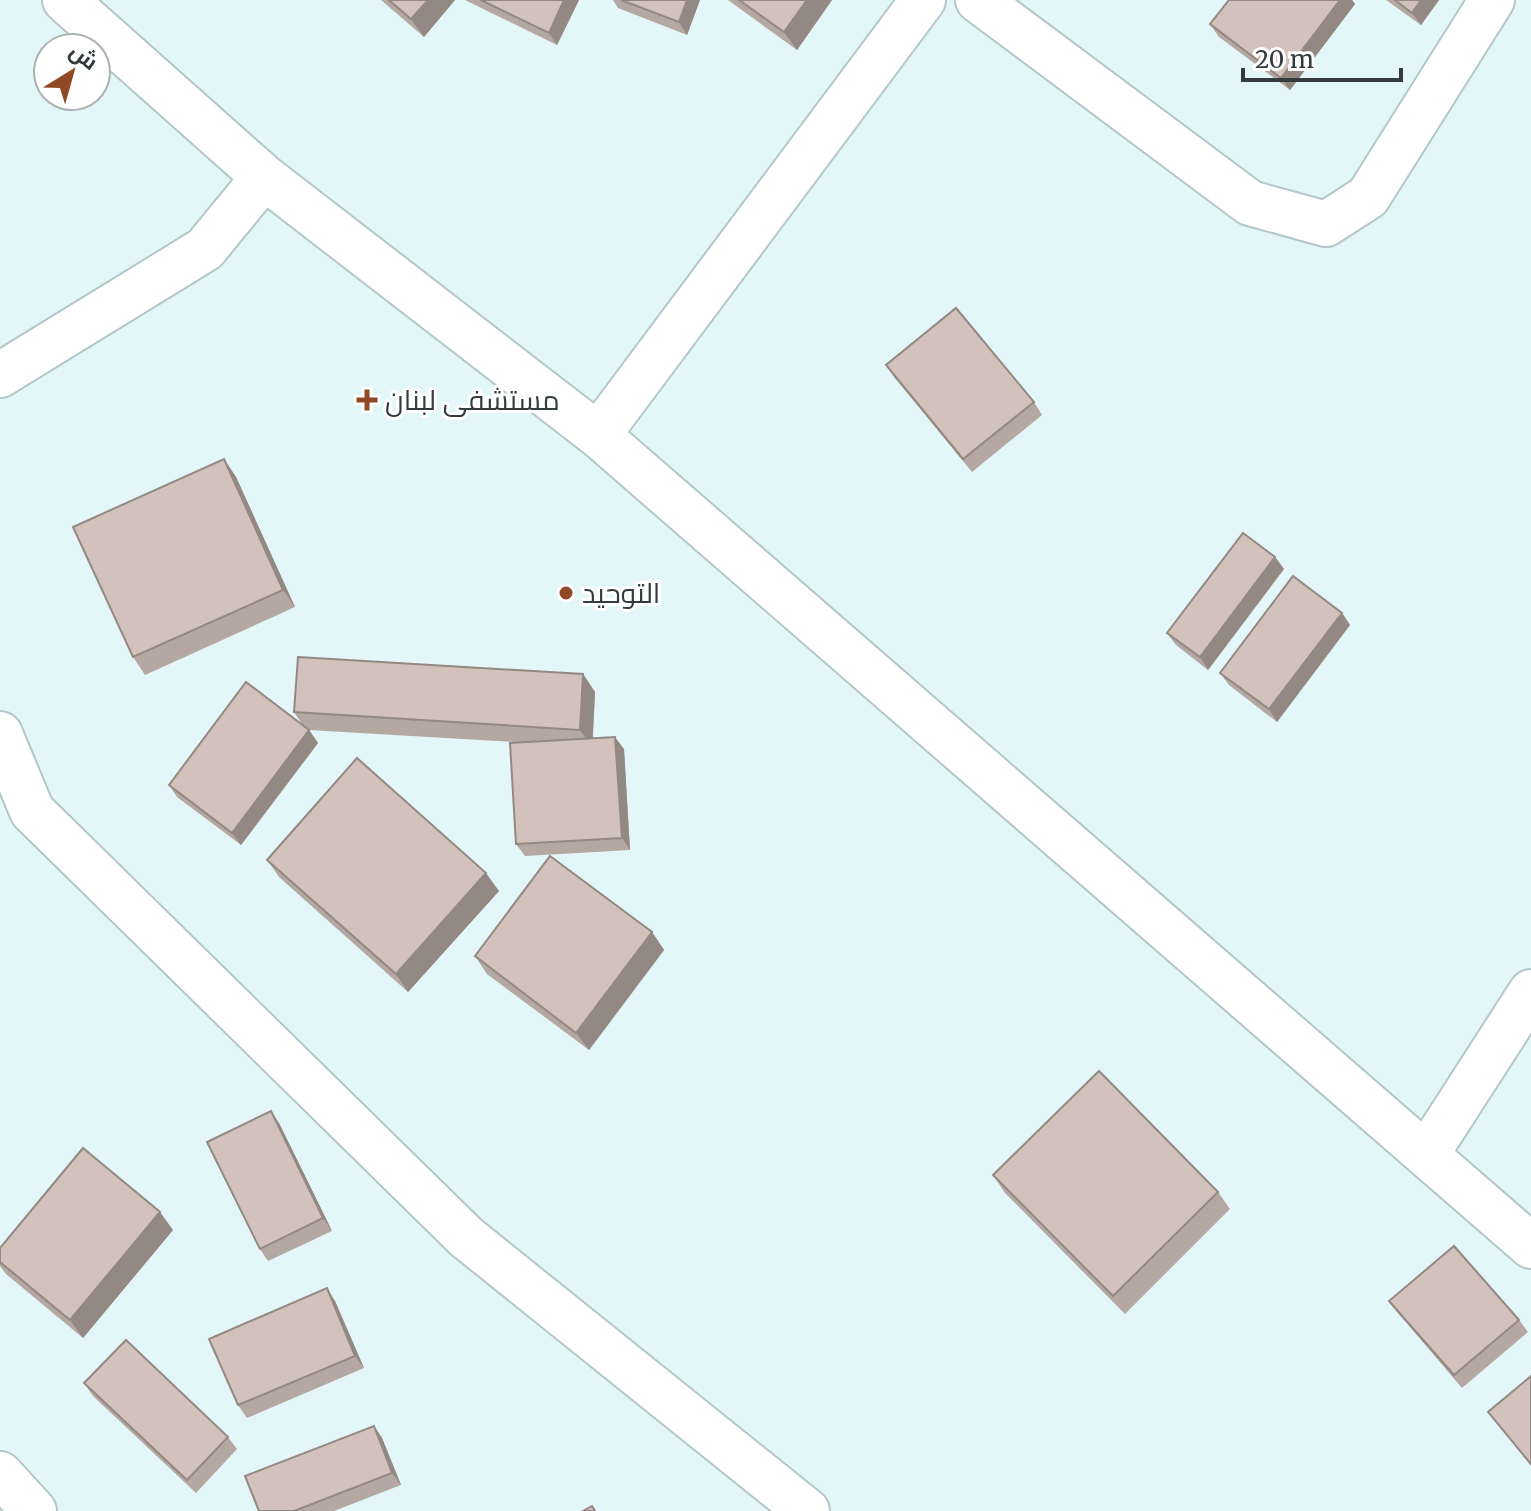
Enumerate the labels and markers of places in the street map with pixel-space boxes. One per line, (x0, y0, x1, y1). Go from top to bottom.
place label: مستشفى لبنان (385, 382, 560, 418)
marker: مستشفى لبنان (356, 389, 378, 411)
place label: التوحيد (582, 575, 660, 611)
marker: التوحيد (557, 584, 575, 602)

